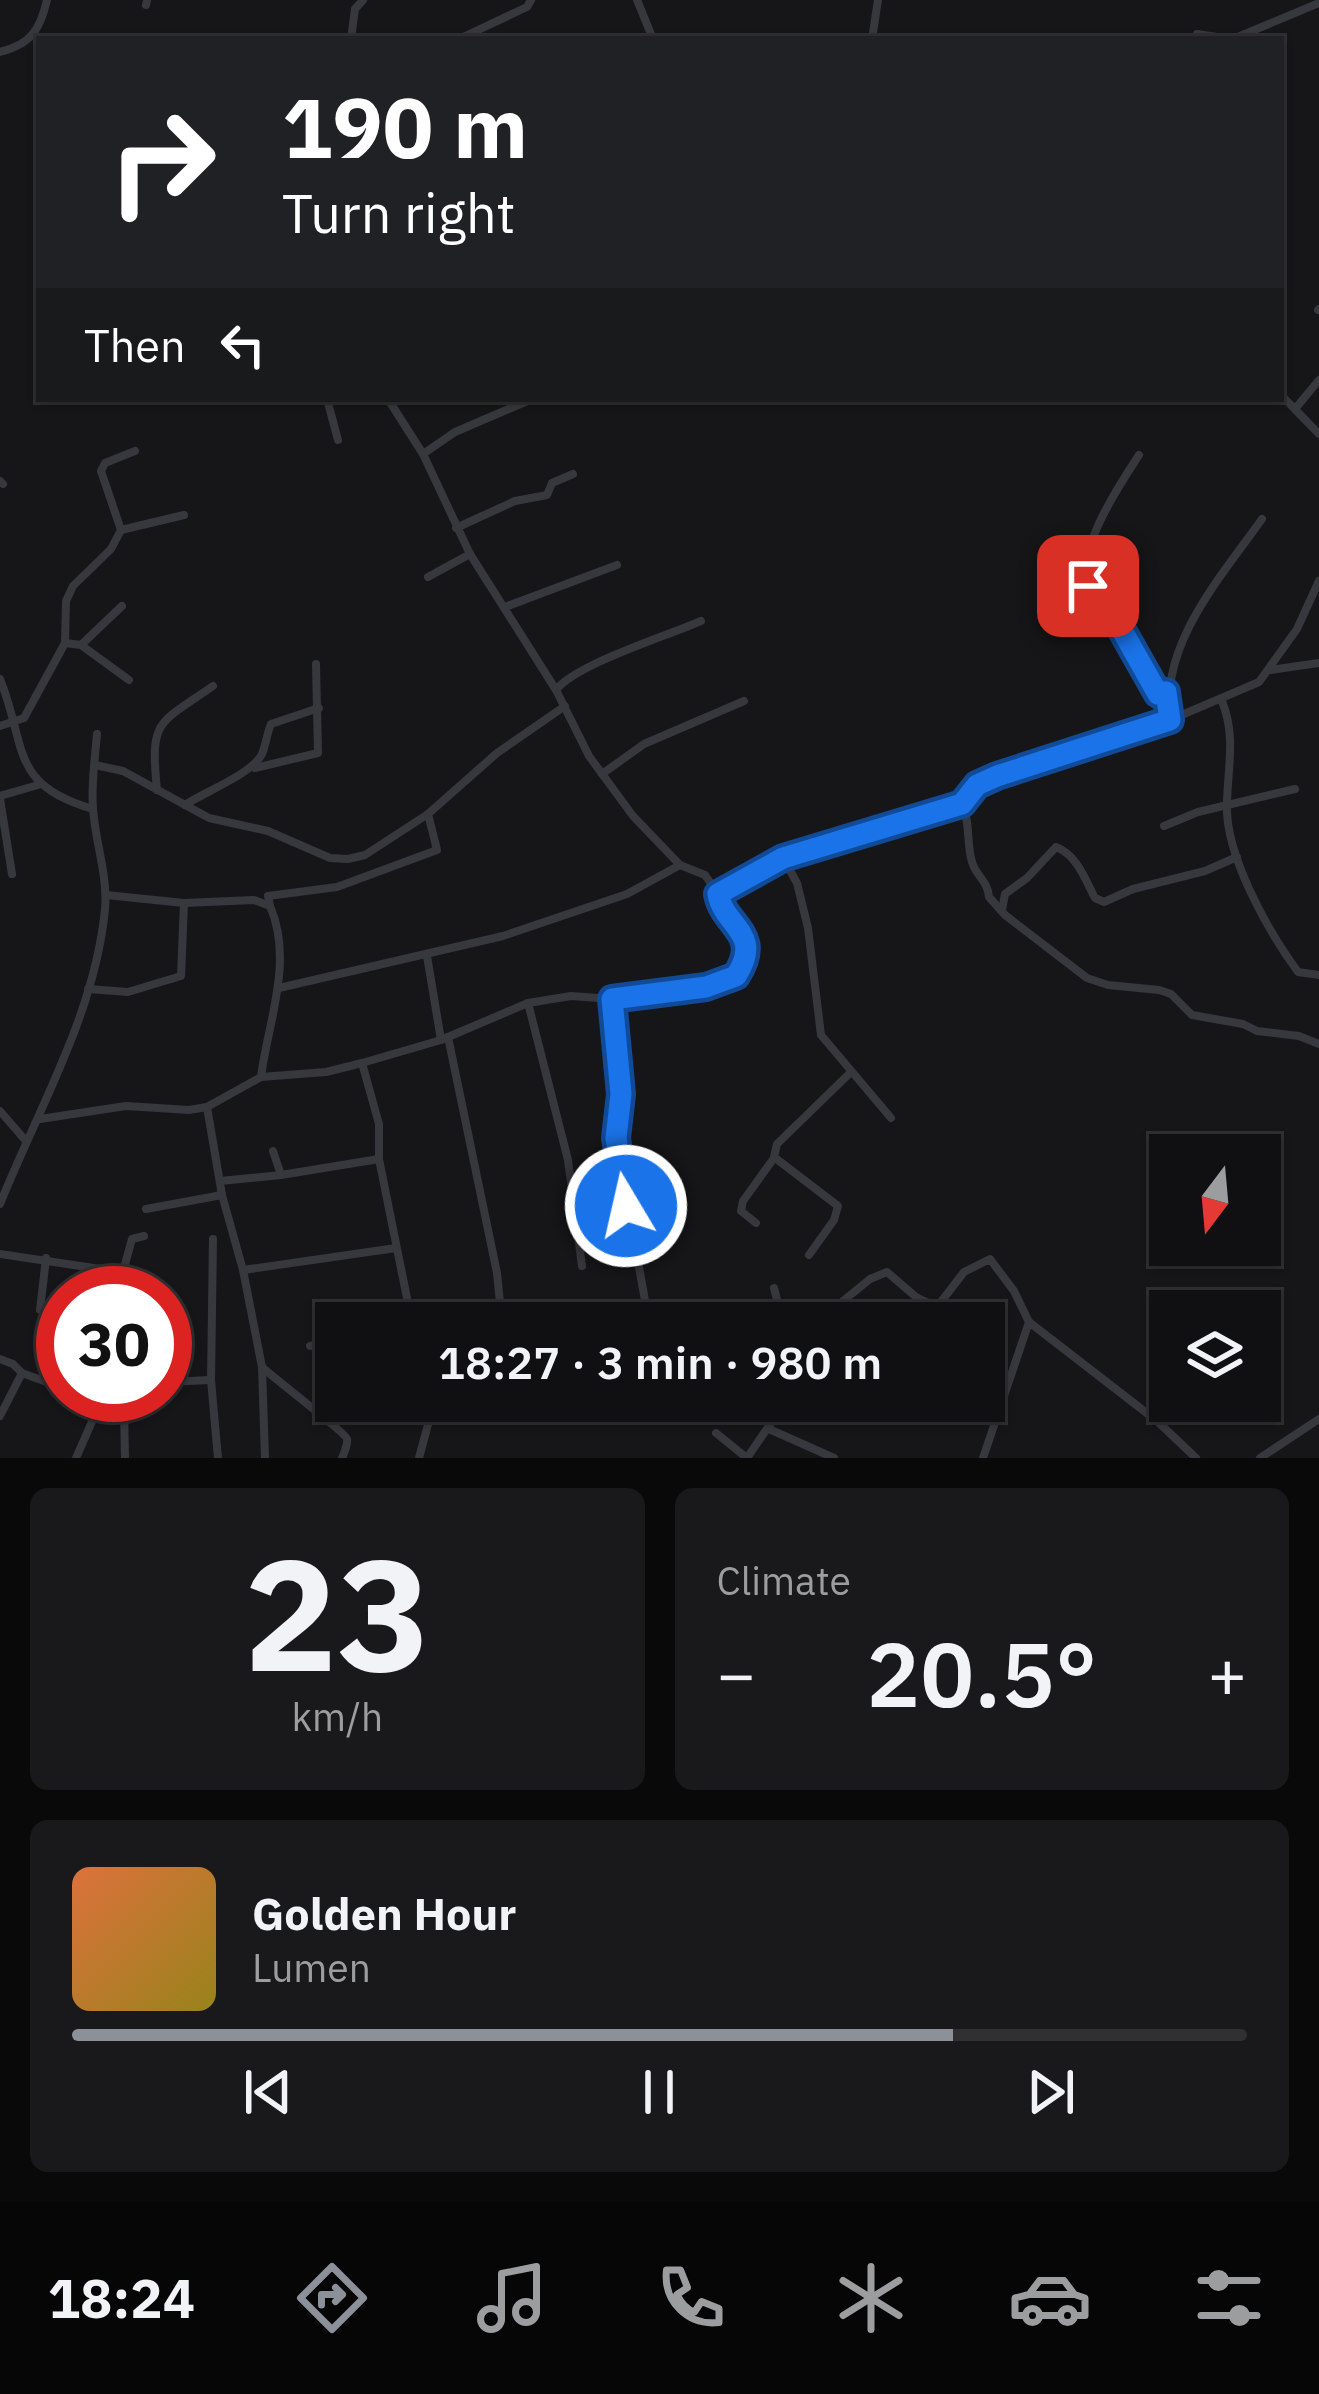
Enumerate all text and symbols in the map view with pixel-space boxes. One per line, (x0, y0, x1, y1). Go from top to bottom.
text: 190 m (282, 72, 528, 181)
icon: right (84, 84, 240, 240)
text: Turn right (282, 178, 516, 248)
icon: left (210, 312, 276, 378)
text: Then (84, 316, 186, 374)
pin (1037, 535, 1139, 637)
icon: arrive (1055, 553, 1121, 619)
north arrow (1149, 1134, 1281, 1266)
map controls (1149, 1134, 1281, 1422)
position arrow (563, 1143, 689, 1269)
speed limit sign: 30 (36, 1266, 192, 1422)
button: layers (1149, 1290, 1281, 1422)
text: 18:27 · 3 min · 980 m (438, 1333, 882, 1391)
text: 23 (244, 1511, 431, 1714)
text: Climate (717, 1555, 851, 1606)
text: 20.5° (866, 1615, 1097, 1732)
text: − (717, 1630, 756, 1716)
text: + (1207, 1630, 1247, 1716)
text: km/h (291, 1691, 383, 1742)
text: Golden Hour (252, 1884, 516, 1942)
text: Lumen (252, 1942, 371, 1993)
icon: previous (235, 2059, 301, 2125)
icon: pause (626, 2059, 692, 2125)
icon: next (1018, 2059, 1084, 2125)
icon: directions (290, 2256, 374, 2340)
icon: music (470, 2256, 554, 2340)
icon: phone (649, 2256, 733, 2340)
icon: climate (829, 2256, 913, 2340)
icon: car (1008, 2256, 1092, 2340)
icon: filters (1187, 2256, 1271, 2340)
text: 18:24 (48, 2263, 195, 2333)

